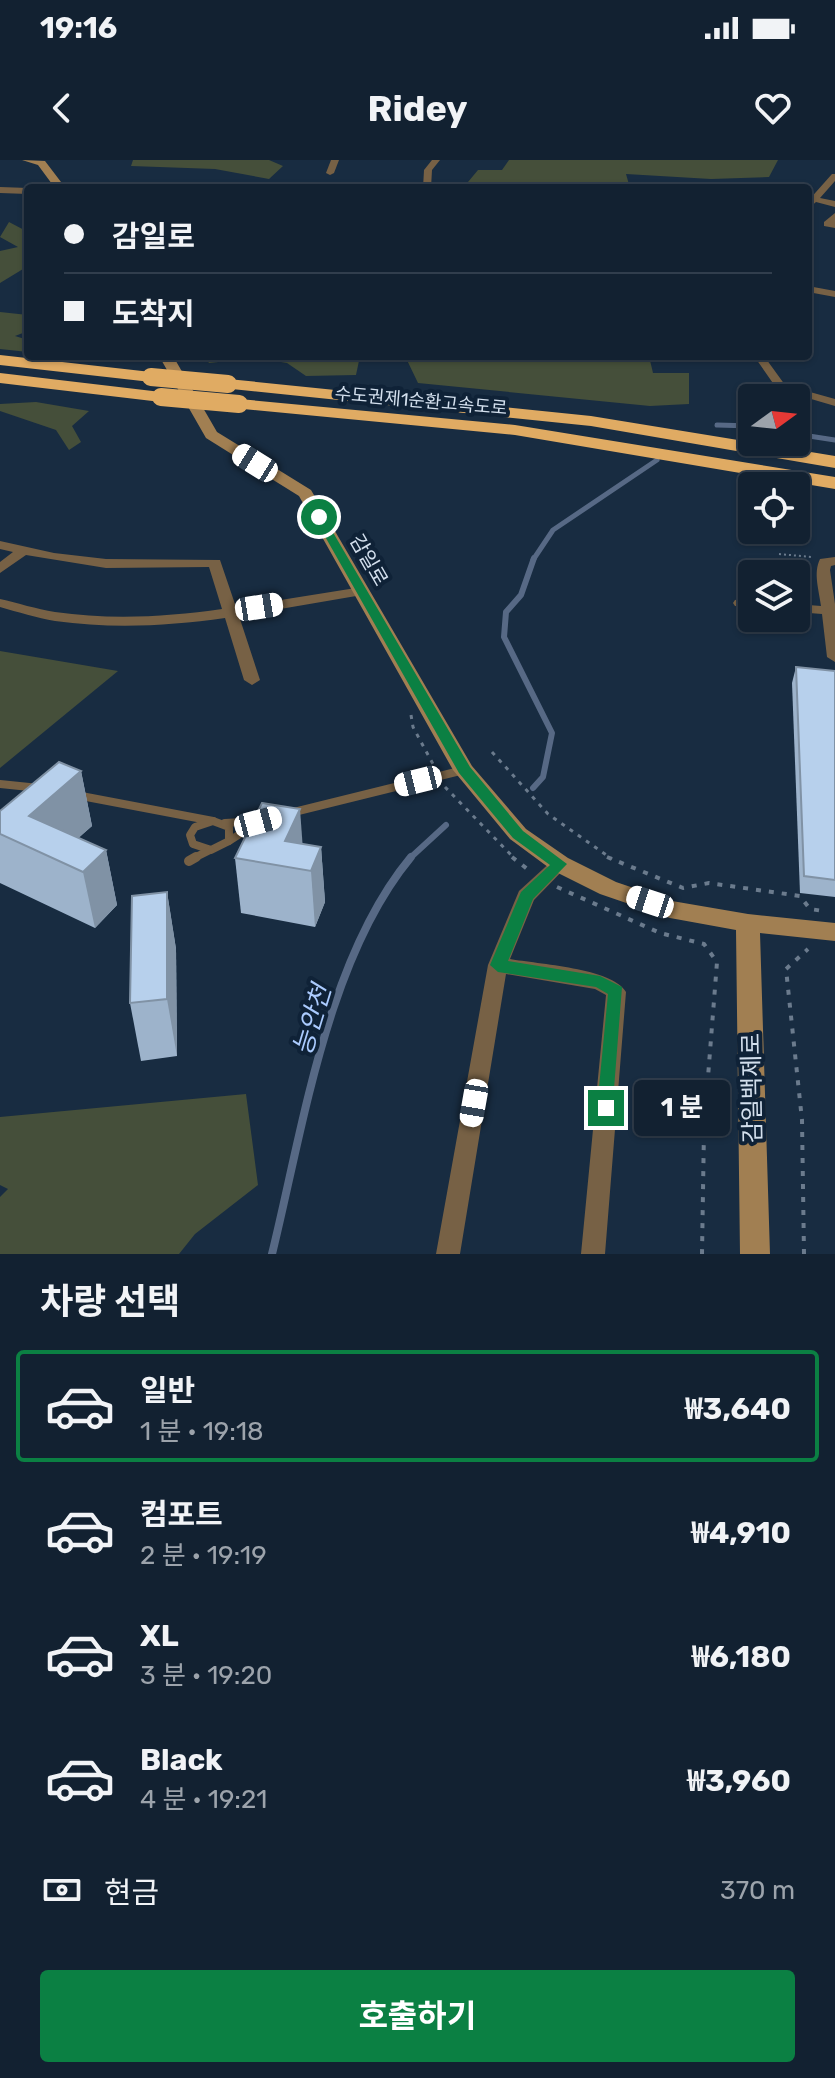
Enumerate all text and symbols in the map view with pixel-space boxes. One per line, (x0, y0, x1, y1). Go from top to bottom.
text: 19:16 (40, 10, 117, 46)
icon: back (40, 86, 84, 130)
icon: heart (751, 86, 795, 130)
text: Ridey (368, 87, 467, 130)
text: 감일로 (112, 219, 195, 255)
text: 도착지 (112, 296, 195, 332)
street label: 수도권제1순환고속도로 (334, 382, 508, 420)
north arrow (738, 384, 810, 456)
map controls (738, 384, 810, 632)
car (228, 440, 282, 486)
button: locate (738, 472, 810, 544)
route start (301, 499, 337, 535)
street label: 감일로 (345, 530, 393, 590)
button: layers (738, 560, 810, 632)
car (233, 591, 285, 623)
car (392, 764, 444, 798)
car (232, 804, 284, 840)
car (623, 883, 677, 921)
water label: 능안천 (287, 978, 339, 1059)
street label: 감일백제로 (737, 1033, 767, 1143)
car (458, 1077, 490, 1129)
callout: 1 분 (634, 1080, 730, 1136)
route end (588, 1090, 624, 1126)
text: 1 분 (661, 1092, 703, 1123)
text: 차량 선택 (40, 1280, 180, 1323)
icon: car (44, 1370, 116, 1442)
text: 일반 (140, 1373, 195, 1409)
text: ₩3,640 (685, 1391, 791, 1427)
text: 1 분 · 19:18 (140, 1416, 264, 1447)
icon: car (44, 1494, 116, 1566)
text: 컴포트 (140, 1497, 223, 1533)
text: ₩4,910 (691, 1515, 791, 1551)
text: 2 분 · 19:19 (140, 1540, 267, 1571)
icon: car (44, 1618, 116, 1690)
text: XL (140, 1618, 179, 1654)
text: ₩6,180 (692, 1639, 791, 1675)
text: 3 분 · 19:20 (140, 1660, 272, 1691)
icon: car (44, 1742, 116, 1814)
text: Black (140, 1742, 223, 1778)
text: ₩3,960 (687, 1763, 791, 1799)
text: 4 분 · 19:21 (140, 1784, 267, 1815)
icon: cash (40, 1868, 84, 1912)
text: 현금 (104, 1875, 159, 1911)
text: 370 m (720, 1875, 795, 1906)
button: 호출하기 (40, 1970, 795, 2062)

